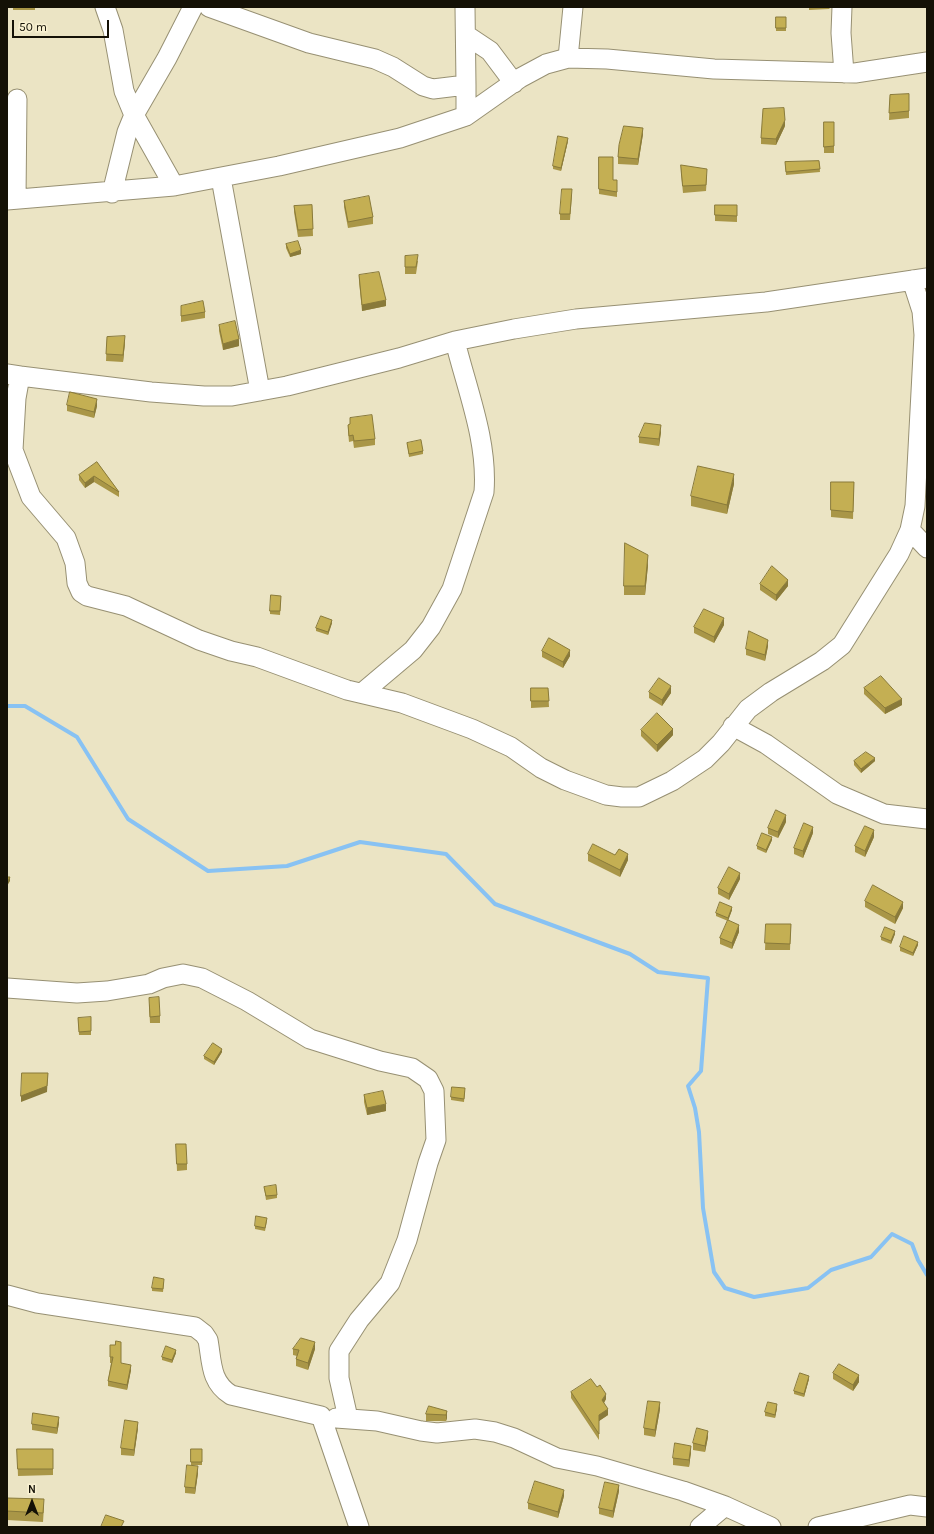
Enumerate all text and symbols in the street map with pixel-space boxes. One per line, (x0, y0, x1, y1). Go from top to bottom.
scale bar (14, 12, 111, 38)
text: 50 m (19, 20, 47, 34)
north arrow (12, 1482, 52, 1522)
text: N (28, 1483, 36, 1496)

